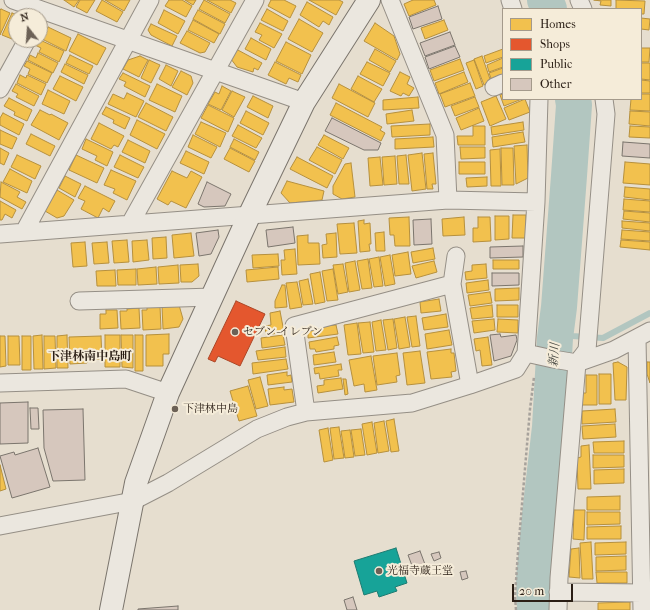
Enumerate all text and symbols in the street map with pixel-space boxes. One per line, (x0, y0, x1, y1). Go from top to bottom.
north arrow (8, 8, 48, 48)
legend (502, 8, 642, 100)
text: N (19, 10, 31, 24)
text: Homes (540, 17, 576, 31)
text: Shops (540, 37, 570, 51)
text: Public (540, 57, 572, 71)
text: Other (540, 77, 572, 91)
place label: セブン-イレブン (243, 325, 323, 339)
marker: セブン-イレブン (230, 327, 240, 337)
water label: 新川 (547, 343, 563, 367)
district label: 下津林南中島町 (48, 350, 132, 364)
place label: 下津林中島 (183, 402, 238, 416)
marker: 下津林中島 (170, 404, 180, 414)
place label: 光福寺蔵王堂 (387, 564, 453, 578)
marker: 光福寺蔵王堂 (374, 566, 384, 576)
scale bar (514, 576, 575, 602)
text: 20 m (519, 584, 544, 598)

